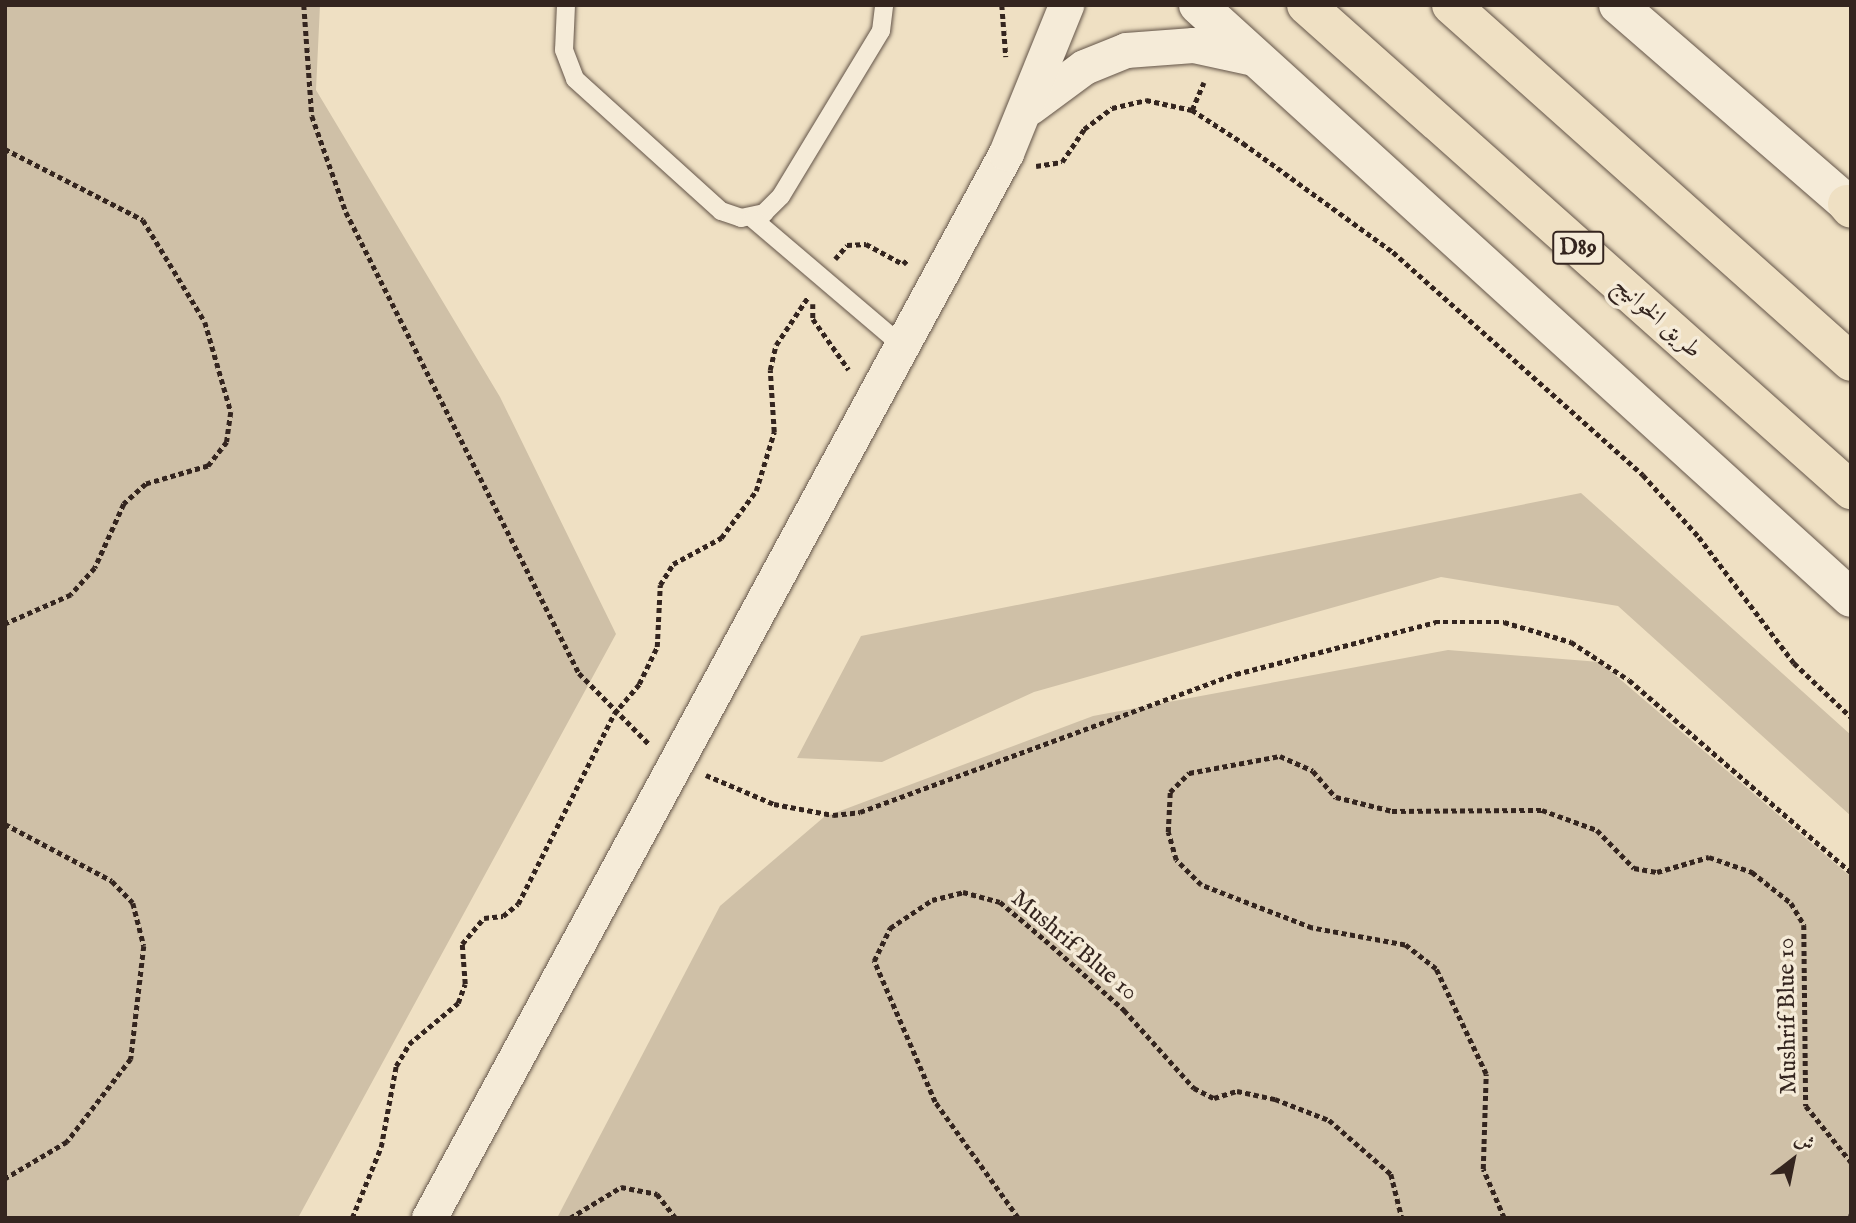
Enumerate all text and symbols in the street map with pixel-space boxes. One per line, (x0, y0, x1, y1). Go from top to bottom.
road number: D89 (1552, 229, 1604, 268)
street label: طريق الخوانيج (1607, 271, 1707, 365)
street label: Mushrif Blue 10 (1005, 885, 1143, 1007)
street label: Mushrif Blue 10 (1772, 937, 1804, 1095)
north arrow (1758, 1125, 1828, 1195)
text: ش (1790, 1127, 1818, 1157)

